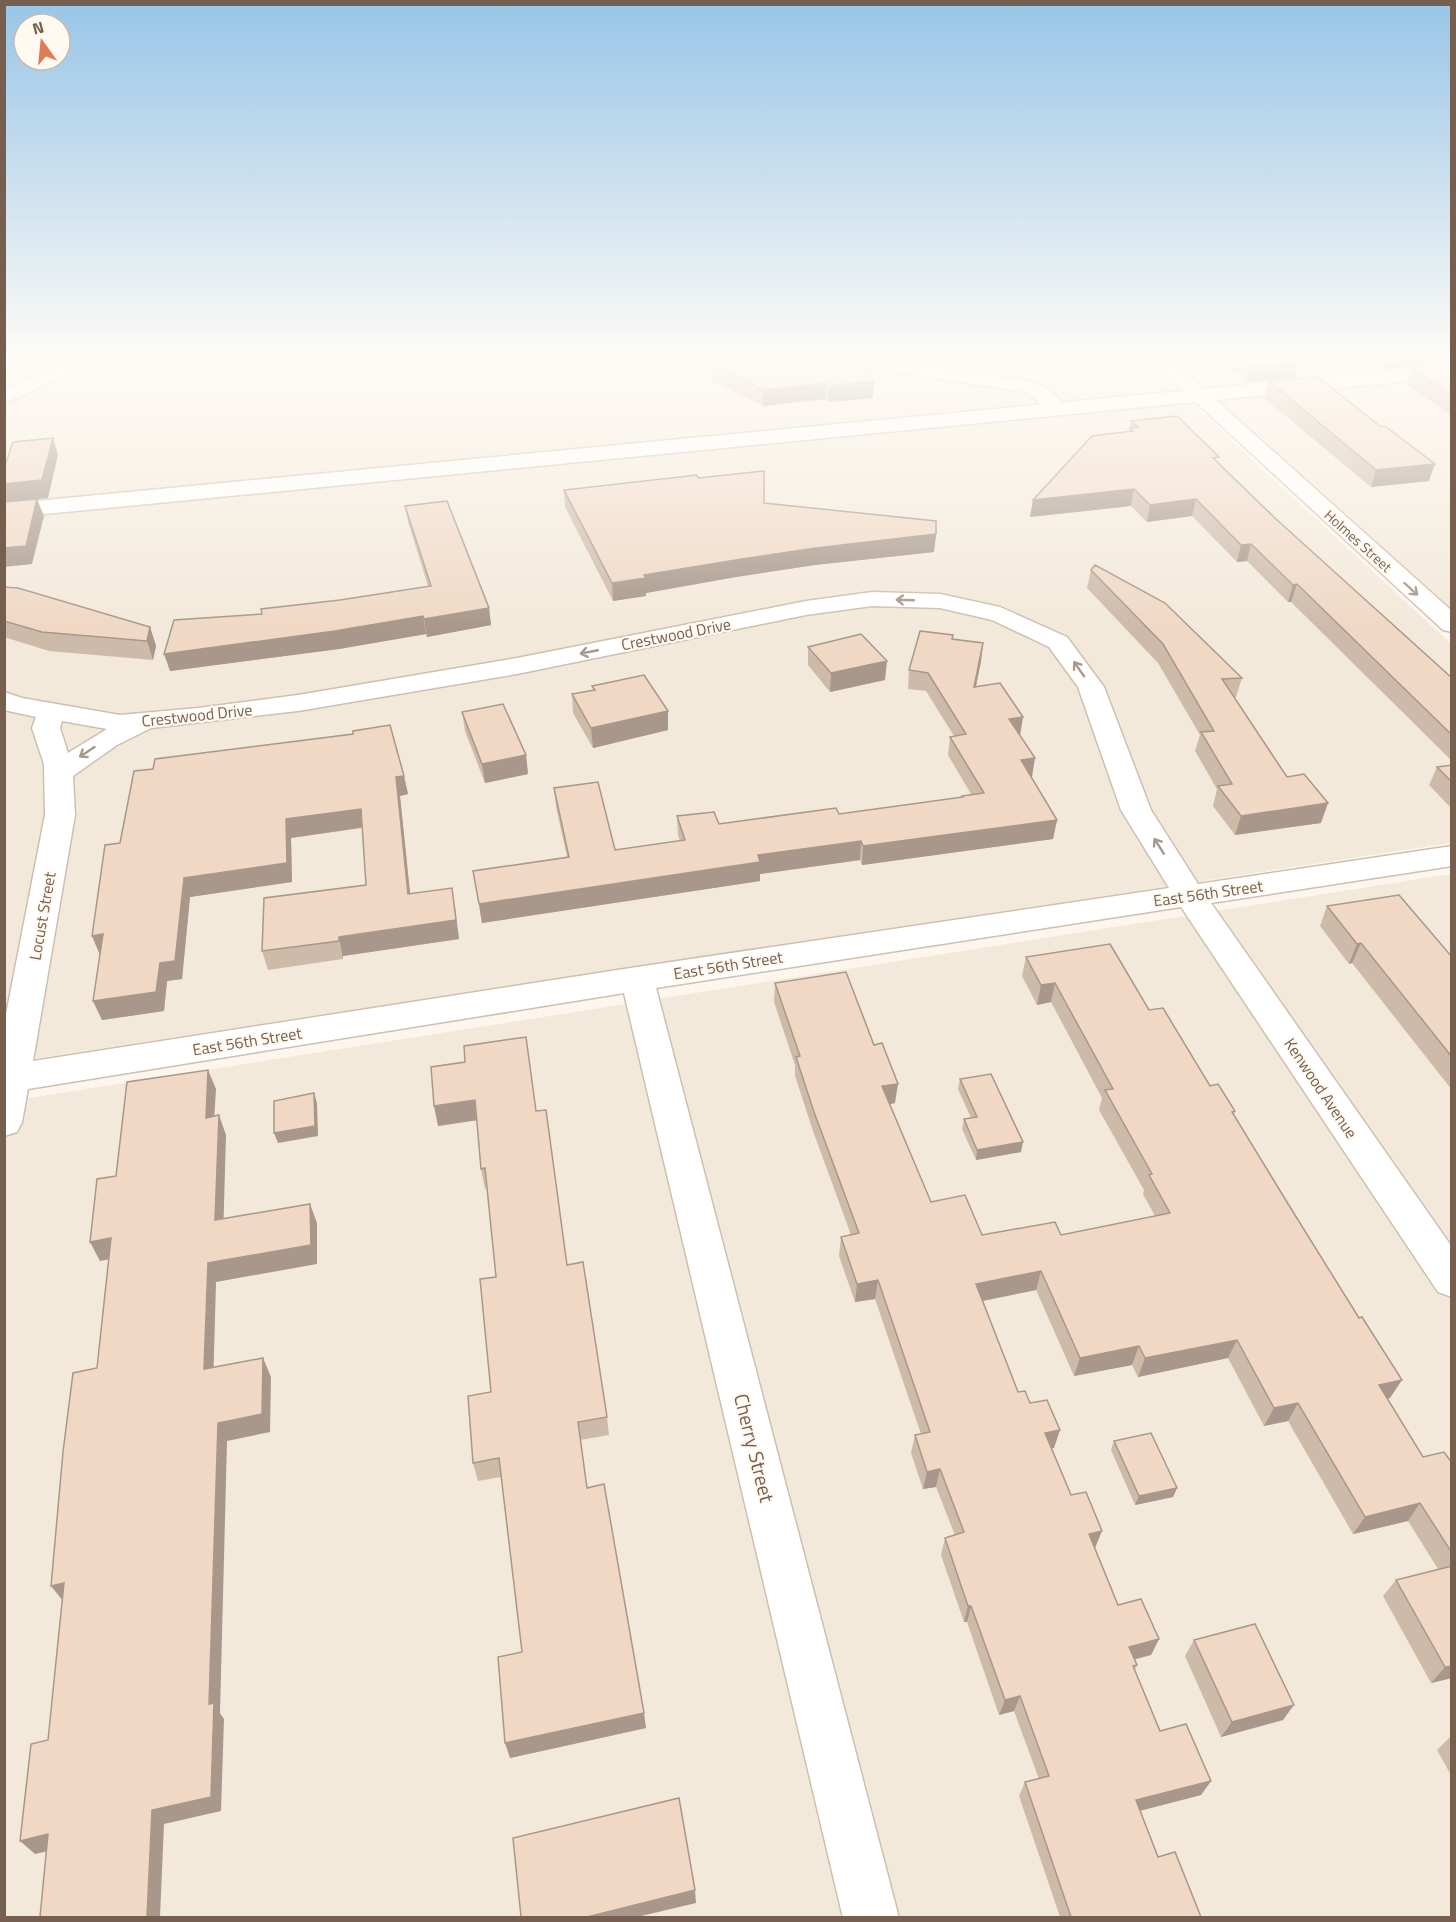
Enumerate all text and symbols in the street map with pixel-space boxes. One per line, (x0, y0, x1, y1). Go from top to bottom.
north arrow (12, 12, 72, 72)
text: N (30, 14, 47, 41)
street label: Holmes Street (1320, 505, 1397, 577)
one-way arrow (1404, 582, 1419, 596)
one-way arrow (896, 594, 916, 606)
street label: Crestwood Drive (619, 612, 733, 656)
one-way arrow (580, 647, 600, 658)
one-way arrow (1073, 662, 1085, 678)
street label: Crestwood Drive (140, 697, 254, 733)
one-way arrow (79, 746, 95, 758)
one-way arrow (1152, 838, 1164, 855)
street label: Locust Street (22, 870, 62, 962)
street label: East 56th Street (1152, 873, 1265, 913)
street label: East 56th Street (672, 944, 785, 985)
street label: East 56th Street (191, 1020, 304, 1061)
street label: Kenwood Avenue (1278, 1033, 1364, 1143)
street label: Cherry Street (726, 1390, 783, 1506)

